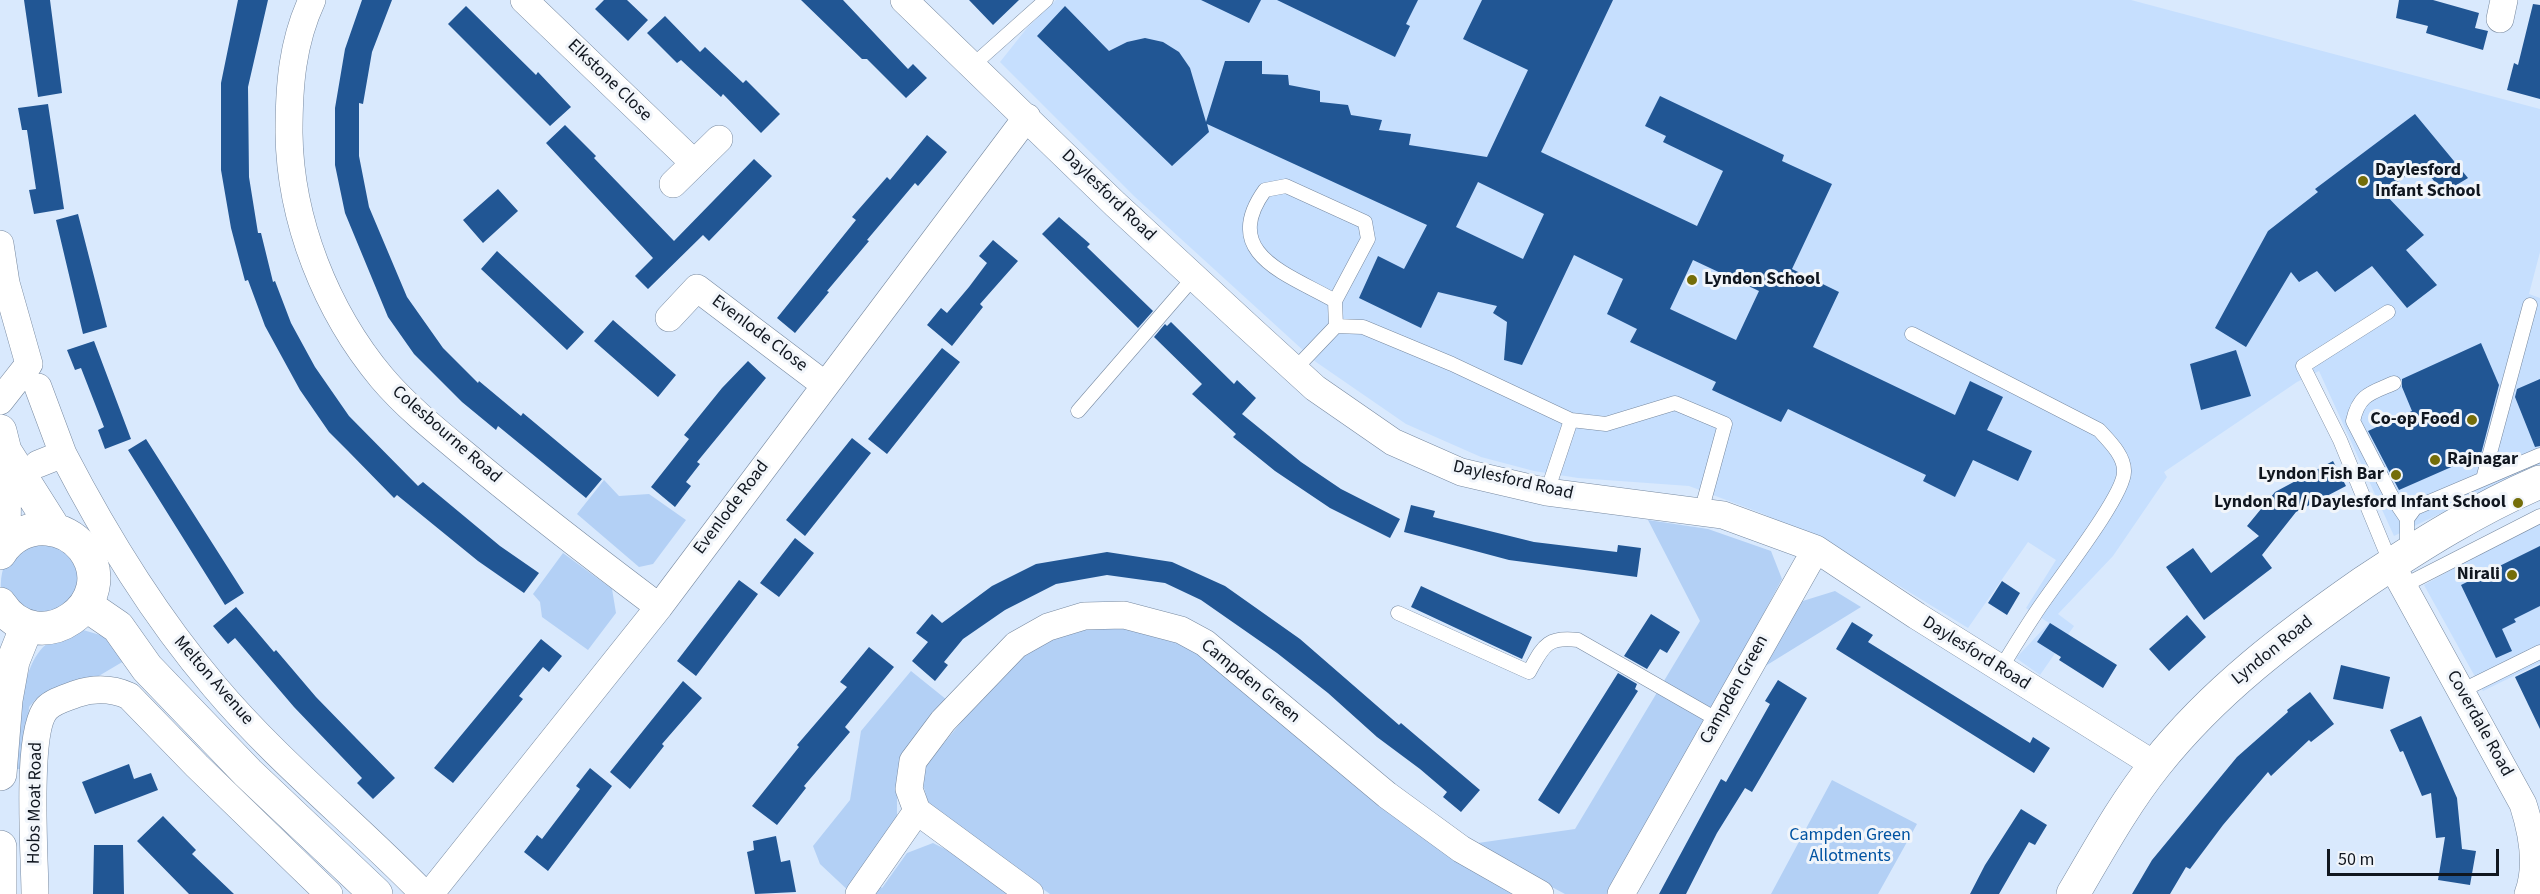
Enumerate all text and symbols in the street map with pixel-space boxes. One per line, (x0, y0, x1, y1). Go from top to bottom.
street label: Elkstone Close (562, 35, 656, 127)
street label: Daylesford Road (1056, 146, 1160, 246)
place label: Daylesford Infant School (2375, 160, 2481, 202)
marker: Daylesford Infant School (2356, 174, 2370, 188)
place label: Lyndon School (1704, 269, 1820, 291)
marker: Lyndon School (1685, 273, 1699, 287)
street label: Evenlode Close (707, 291, 811, 377)
street label: Colesbourne Road (387, 382, 505, 488)
place label: Co-op Food (2370, 409, 2460, 431)
marker: Co-op Food (2465, 413, 2479, 427)
place label: Rajnagar (2447, 449, 2518, 471)
marker: Rajnagar (2428, 453, 2442, 467)
street label: Evenlode Road (690, 457, 774, 559)
street label: Daylesford Road (1451, 457, 1575, 505)
place label: Lyndon Fish Bar (2258, 464, 2384, 486)
marker: Lyndon Fish Bar (2389, 468, 2403, 482)
place label: Lyndon Rd / Daylesford Infant School (2214, 492, 2506, 514)
marker: Lyndon Rd / Daylesford Infant School (2511, 496, 2525, 510)
place label: Nirali (2457, 564, 2500, 586)
marker: Nirali (2505, 568, 2519, 582)
street label: Daylesford Road (1918, 612, 2034, 696)
street label: Lyndon Road (2228, 612, 2318, 690)
street label: Melton Avenue (168, 632, 258, 730)
street label: Campden Green (1696, 632, 1774, 748)
street label: Campden Green (1196, 635, 1304, 729)
street label: Coverdale Road (2441, 667, 2517, 781)
street label: Hobs Moat Road (24, 742, 48, 864)
park label: Campden Green Allotments (1789, 825, 1911, 868)
scale bar (2330, 837, 2502, 875)
text: 50 m (2338, 847, 2374, 872)

